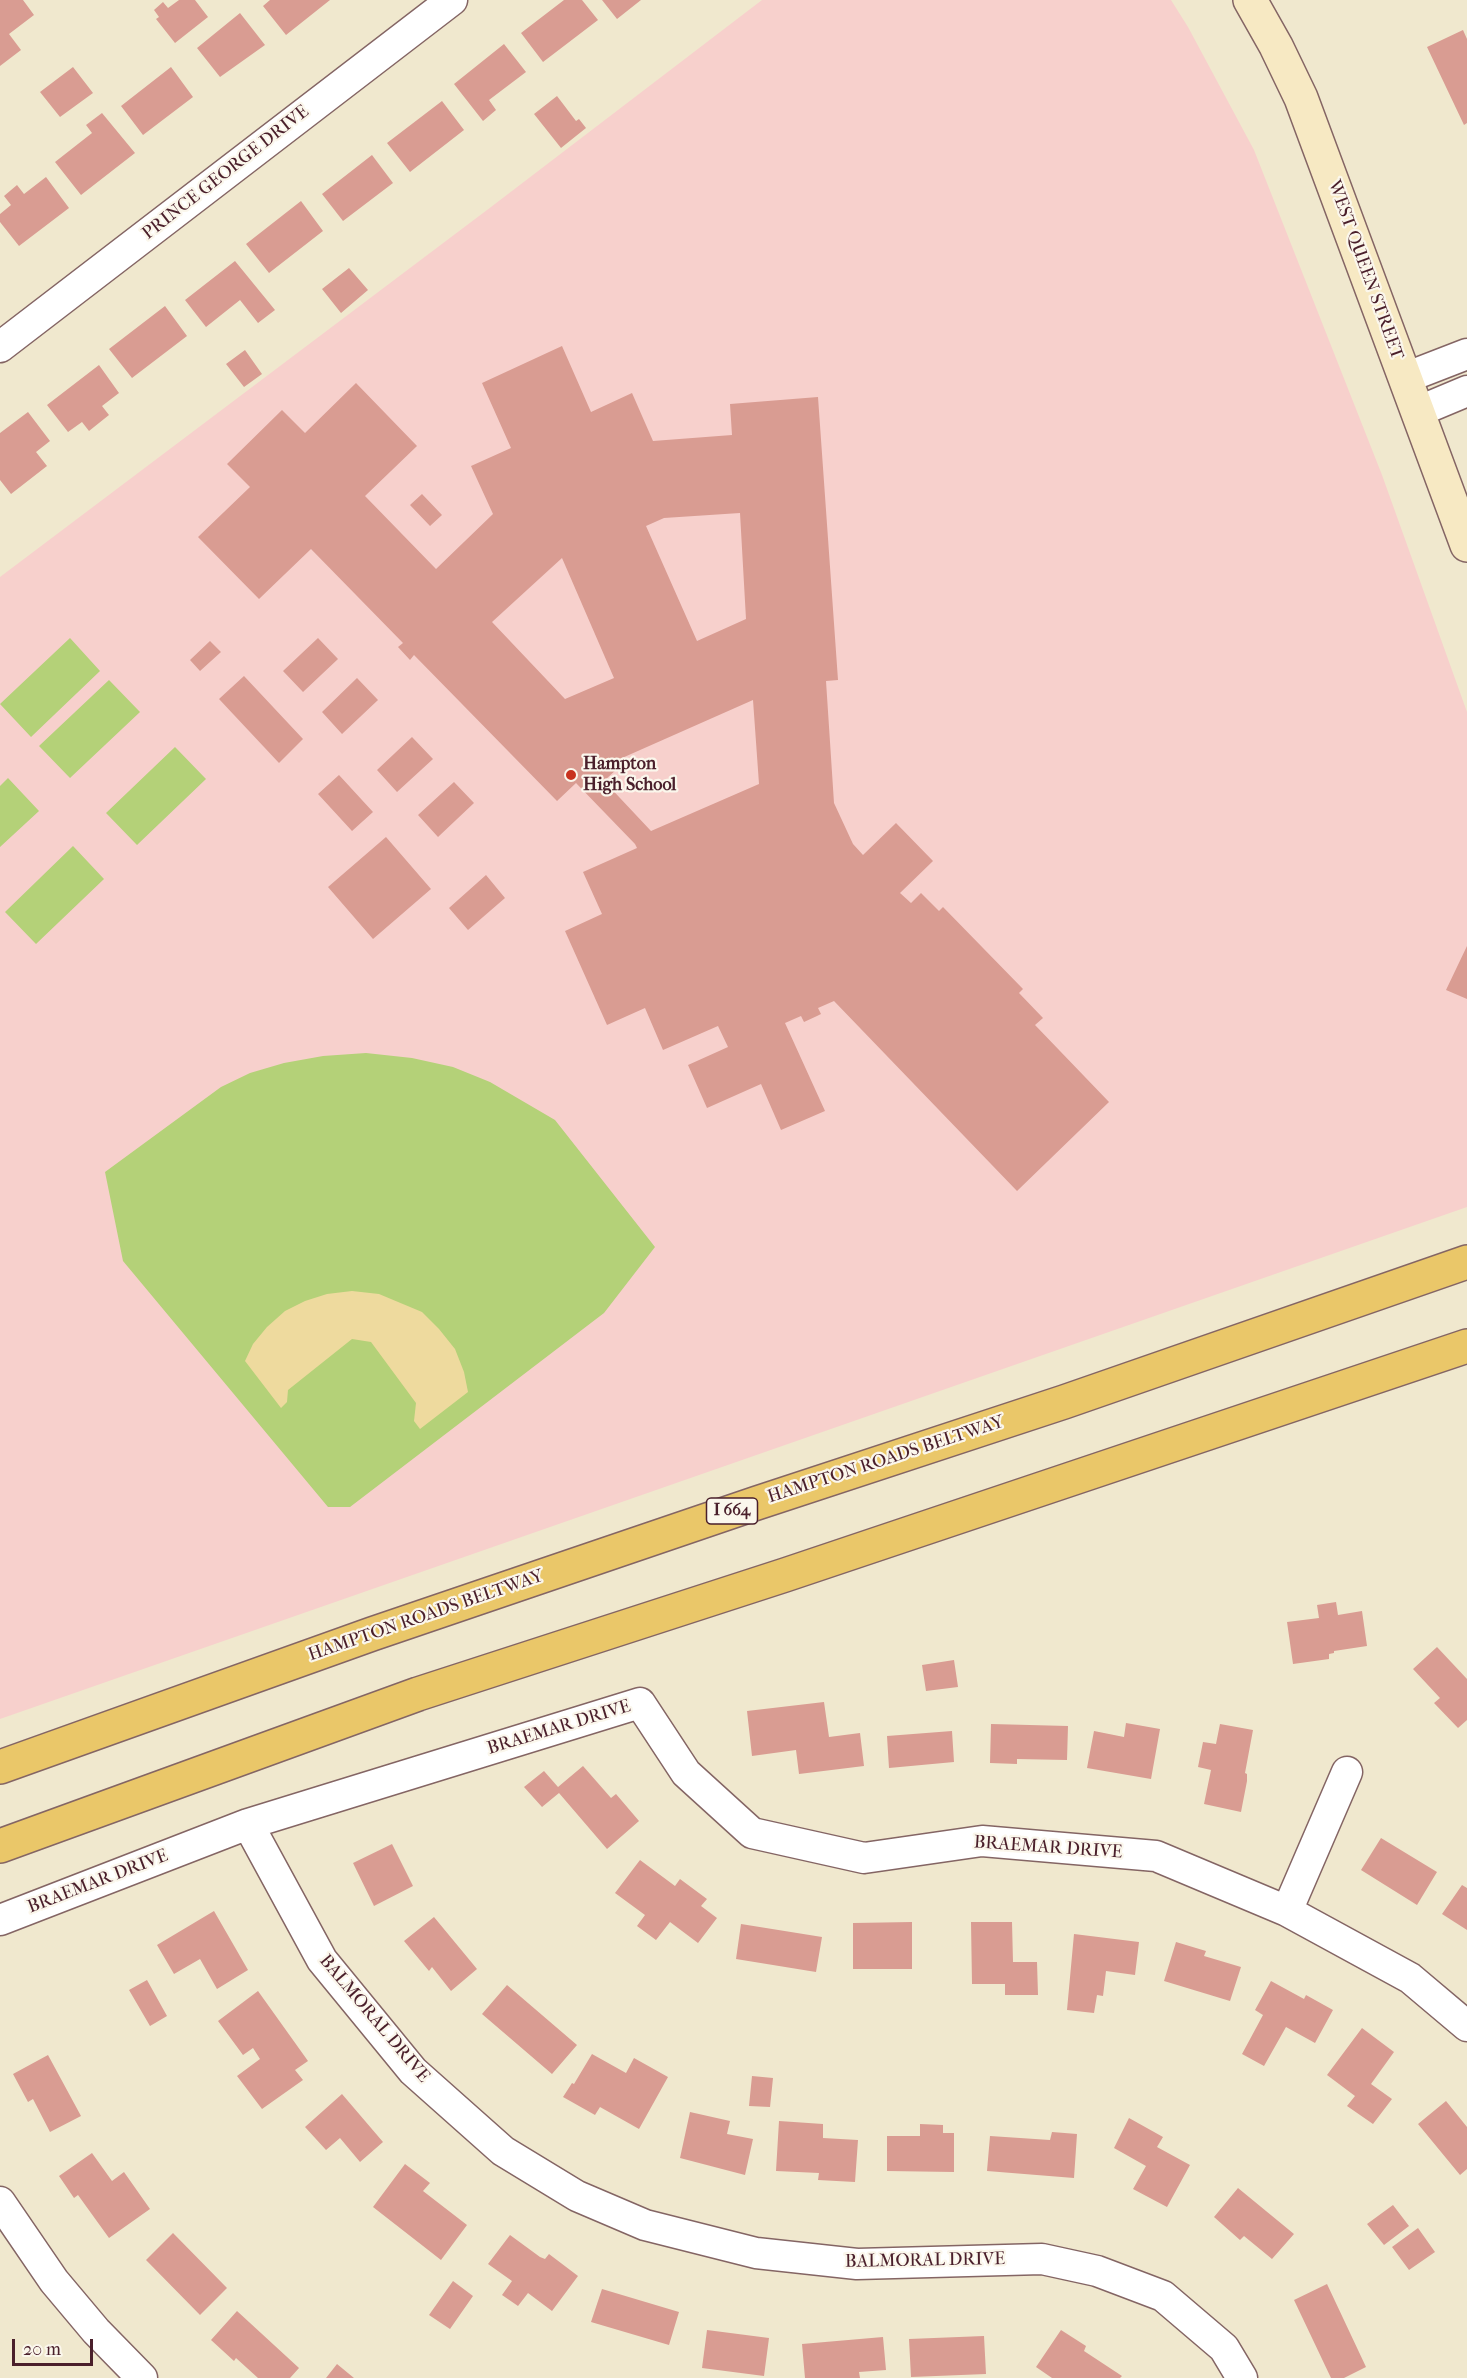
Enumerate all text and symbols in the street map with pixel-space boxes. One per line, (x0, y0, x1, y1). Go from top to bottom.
street label: PRINCE GEORGE DRIVE (138, 101, 314, 245)
street label: WEST QUEEN STREET (1322, 177, 1408, 363)
place label: Hampton High School (583, 754, 676, 796)
marker: Hampton High School (564, 768, 578, 782)
street label: HAMPTON ROADS BELTWAY (765, 1412, 1007, 1508)
road number: I 664 (706, 1498, 758, 1524)
street label: HAMPTON ROADS BELTWAY (306, 1566, 546, 1666)
street label: BRAEMAR DRIVE (485, 1696, 633, 1760)
street label: BRAEMAR DRIVE (973, 1832, 1123, 1864)
street label: BRAEMAR DRIVE (25, 1845, 171, 1919)
street label: BALMORAL DRIVE (314, 1951, 434, 2087)
street label: BALMORAL DRIVE (845, 2249, 1005, 2273)
scale bar (15, 2327, 96, 2365)
text: 20 m (23, 2339, 61, 2360)

